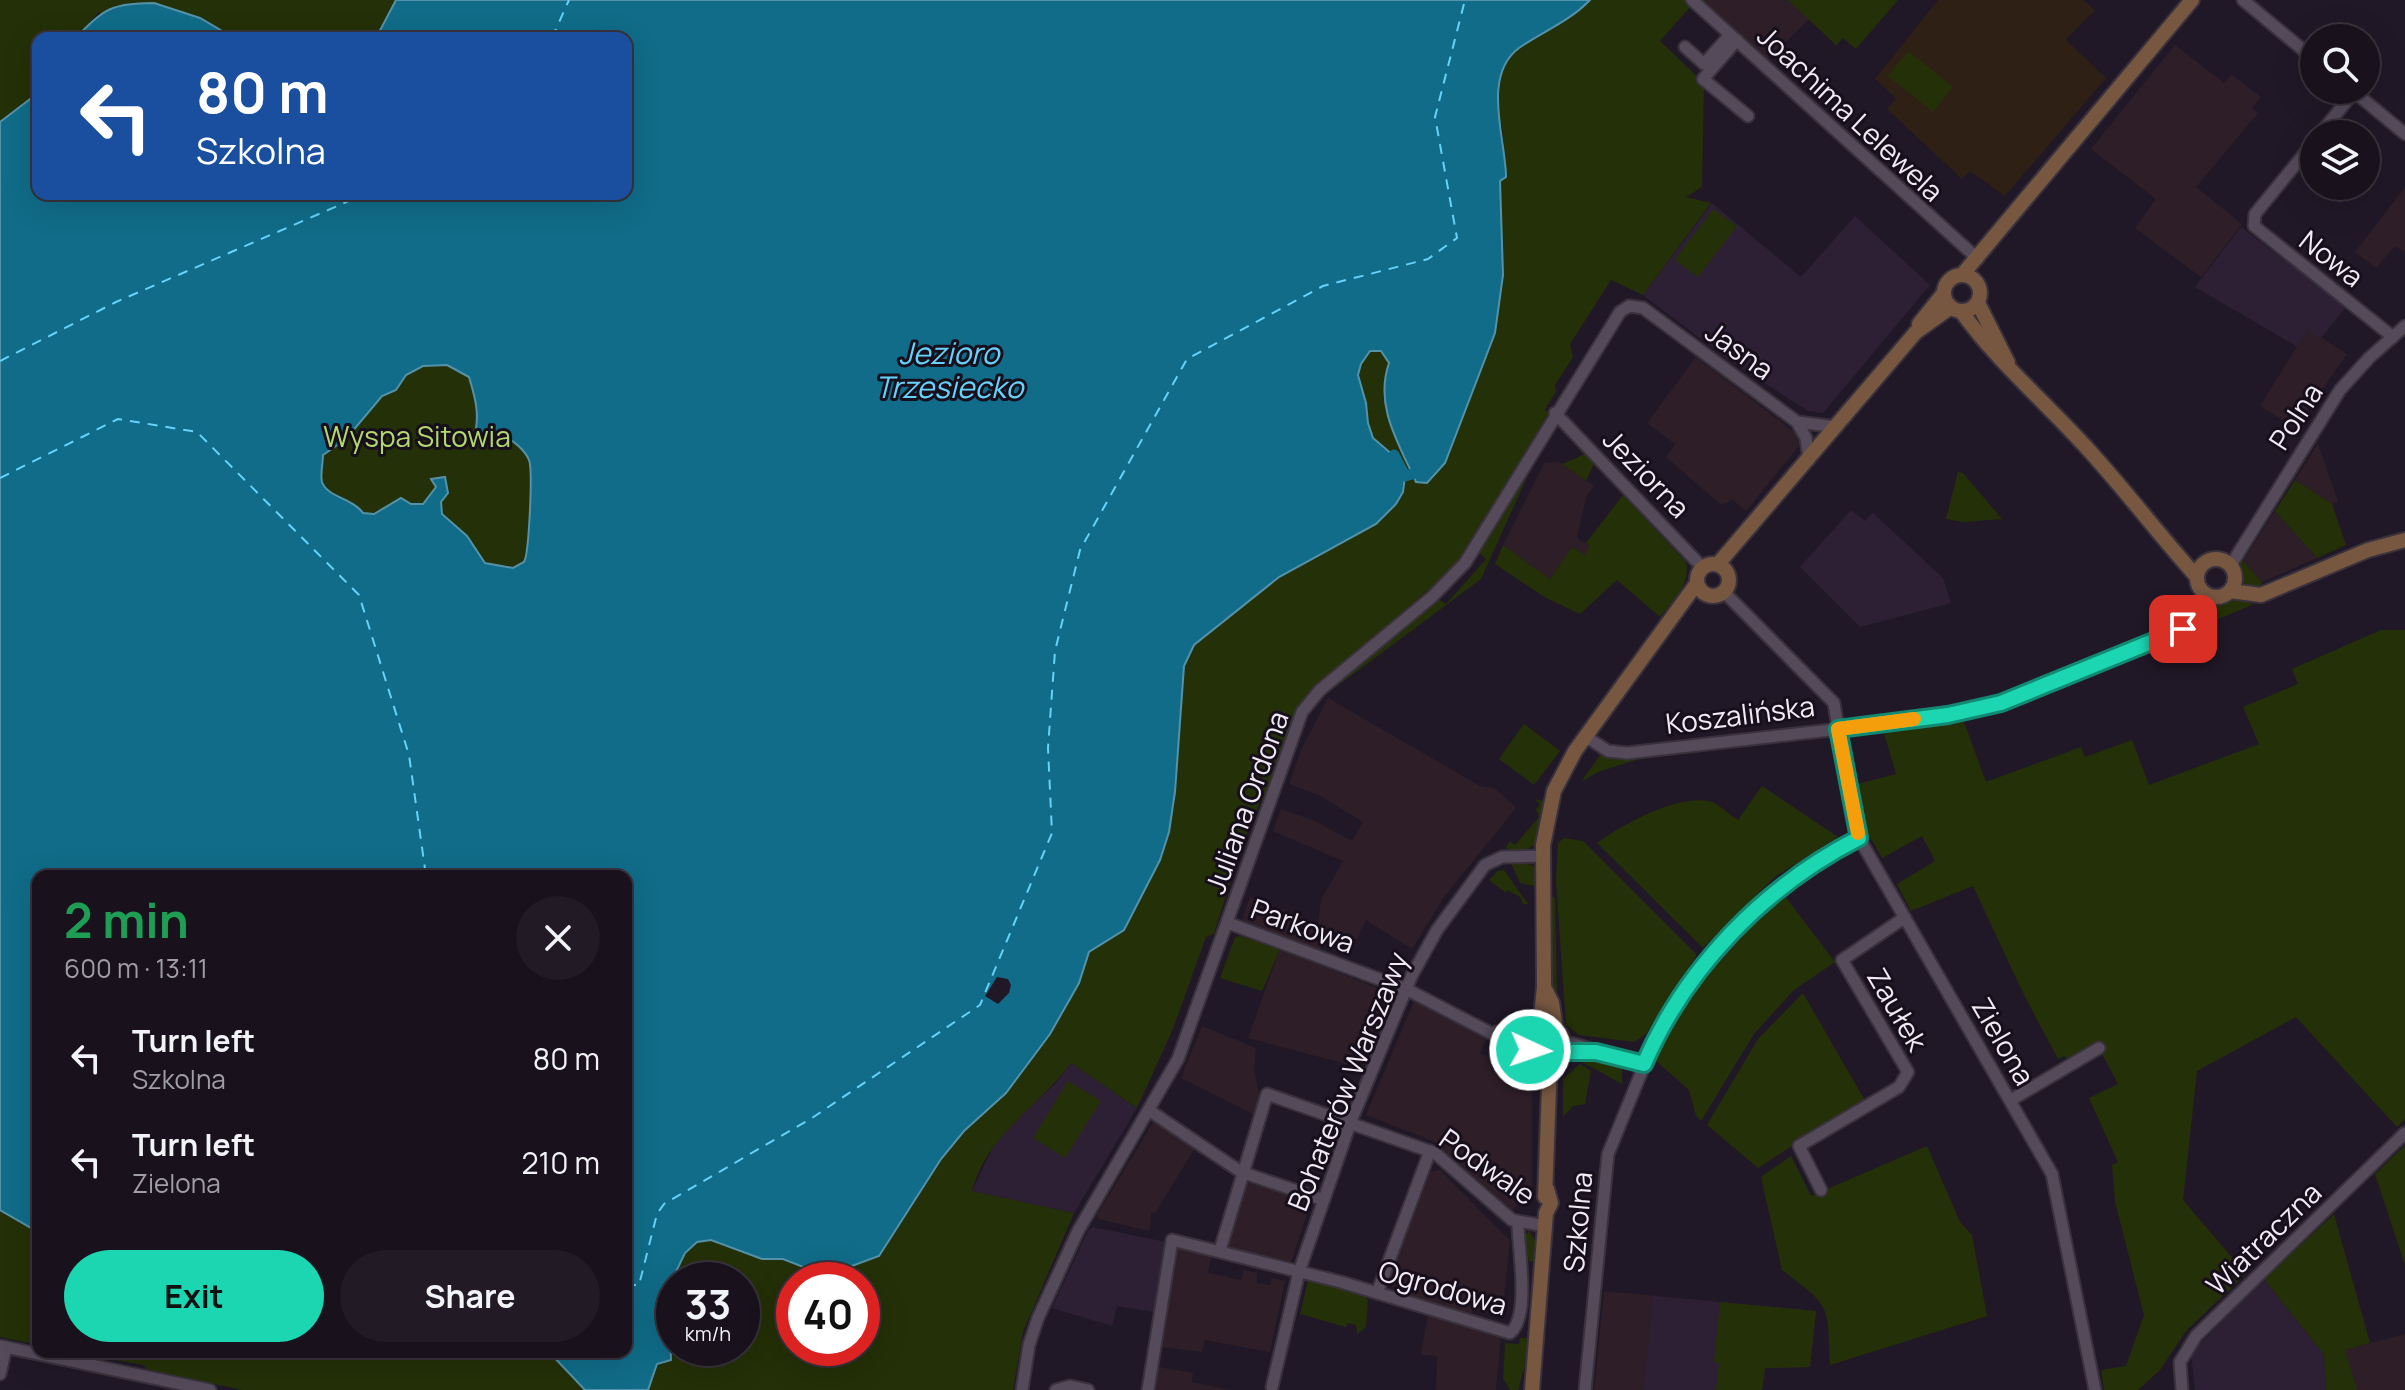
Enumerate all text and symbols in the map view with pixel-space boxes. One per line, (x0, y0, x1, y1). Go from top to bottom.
street label: Joachima Lelewela (1750, 17, 1952, 209)
map controls (2300, 24, 2380, 200)
button: search (2300, 24, 2380, 104)
text: 80 m (196, 53, 329, 130)
icon: left (64, 64, 168, 168)
button: layers (2300, 120, 2380, 200)
text: Szkolna (196, 126, 326, 175)
street label: Nowa (2292, 221, 2372, 295)
street label: Jasna (1698, 312, 1782, 388)
water label: Jezioro Trzesiecko (875, 332, 1026, 407)
street label: Polna (2259, 375, 2331, 457)
park label: Wyspa Sitowia (323, 417, 511, 455)
street label: Jeziorna (1595, 420, 1699, 526)
pin (2149, 595, 2217, 663)
icon: arrive (2161, 607, 2205, 651)
street label: Koszalińska (1663, 686, 1817, 742)
street label: Juliana Ordona (1195, 706, 1297, 898)
text: 2 min (64, 887, 189, 952)
street label: Parkowa (1246, 889, 1360, 961)
button: close (516, 896, 600, 980)
street label: Bohaterów Warszawy (1278, 946, 1416, 1216)
text: 600 m · 13:11 (64, 950, 208, 986)
street label: Zaułek (1859, 961, 1937, 1058)
street label: Zielona (1964, 990, 2044, 1092)
position arrow (1488, 1008, 1572, 1092)
text: Turn left (132, 1020, 255, 1061)
icon: left (64, 1036, 108, 1080)
text: 80 m (533, 1038, 600, 1079)
text: Szkolna (132, 1061, 226, 1097)
street label: Podwale (1432, 1119, 1544, 1213)
text: Turn left (132, 1124, 255, 1165)
icon: left (64, 1140, 108, 1184)
text: 210 m (521, 1142, 600, 1183)
text: Zielona (132, 1165, 221, 1201)
street label: Szkolna (1554, 1170, 1600, 1274)
street label: Wiatraczna (2197, 1173, 2329, 1303)
button: Exit (64, 1250, 324, 1342)
button: Share (340, 1250, 600, 1342)
street label: Ogrodowa (1374, 1251, 1512, 1323)
speed limit sign: 40 (776, 1262, 880, 1366)
text: 33 (685, 1276, 731, 1331)
text: km/h (685, 1320, 731, 1347)

